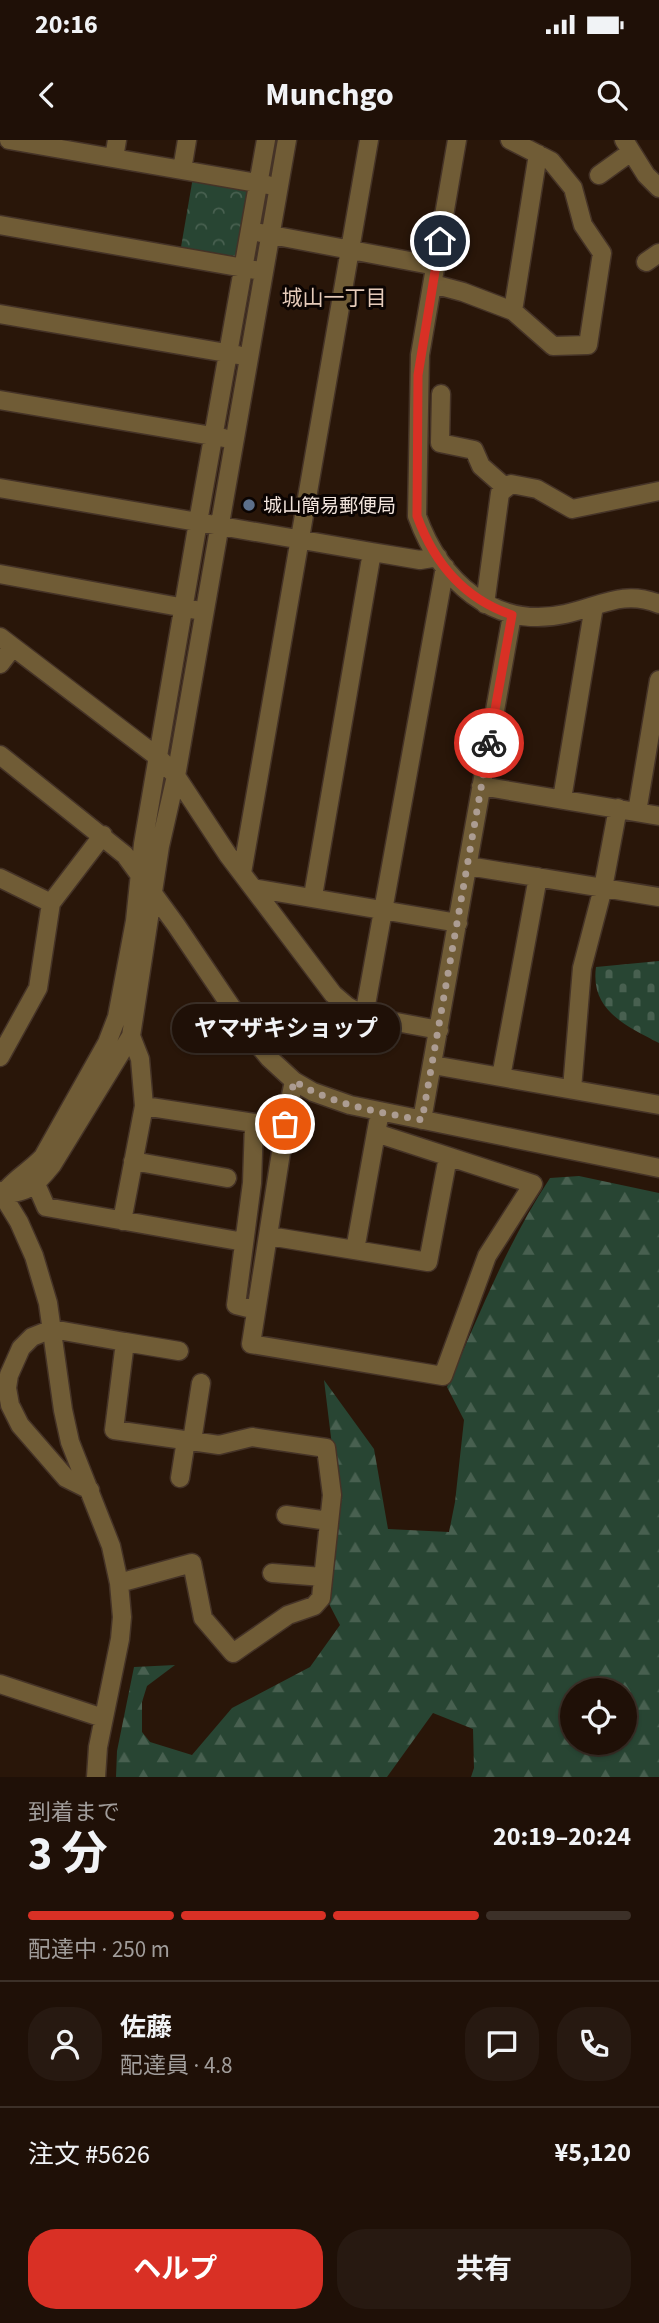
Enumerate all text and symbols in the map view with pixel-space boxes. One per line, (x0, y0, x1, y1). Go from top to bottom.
text: 20:16 (35, 6, 98, 43)
text: Munchgo (265, 72, 394, 118)
icon: back (28, 76, 66, 114)
icon: search (593, 76, 631, 114)
pin (410, 211, 470, 271)
icon: home (421, 222, 459, 260)
district label: 城山一丁目 (282, 283, 387, 313)
place label: 城山簡易郵便局 (263, 493, 396, 520)
marker: 城山簡易郵便局 (241, 497, 257, 513)
courier (454, 708, 524, 778)
icon: bike (470, 724, 508, 762)
callout: ヤマザキショップ (171, 1005, 399, 1054)
text: ヤマザキショップ (194, 1012, 378, 1045)
pin (255, 1094, 315, 1154)
icon: bag (266, 1105, 304, 1143)
map controls (560, 1678, 637, 1755)
button: locate (560, 1678, 637, 1755)
text: 到着まで (28, 1796, 120, 1829)
text: 20:19–20:24 (493, 1818, 631, 1855)
text: 3 分 (28, 1822, 108, 1887)
text: 配達中 · 250 m (28, 1933, 170, 1966)
button: person (28, 2007, 102, 2081)
button: chat (465, 2007, 539, 2081)
button: phone (557, 2007, 631, 2081)
text: 佐藤 (120, 2009, 172, 2046)
text: 配達員 · 4.8 (120, 2049, 233, 2082)
text: ¥5,120 (555, 2134, 631, 2171)
text: 注文 #5626 (28, 2136, 150, 2173)
button: ヘルプ (28, 2229, 323, 2309)
button: 共有 (337, 2229, 631, 2309)

